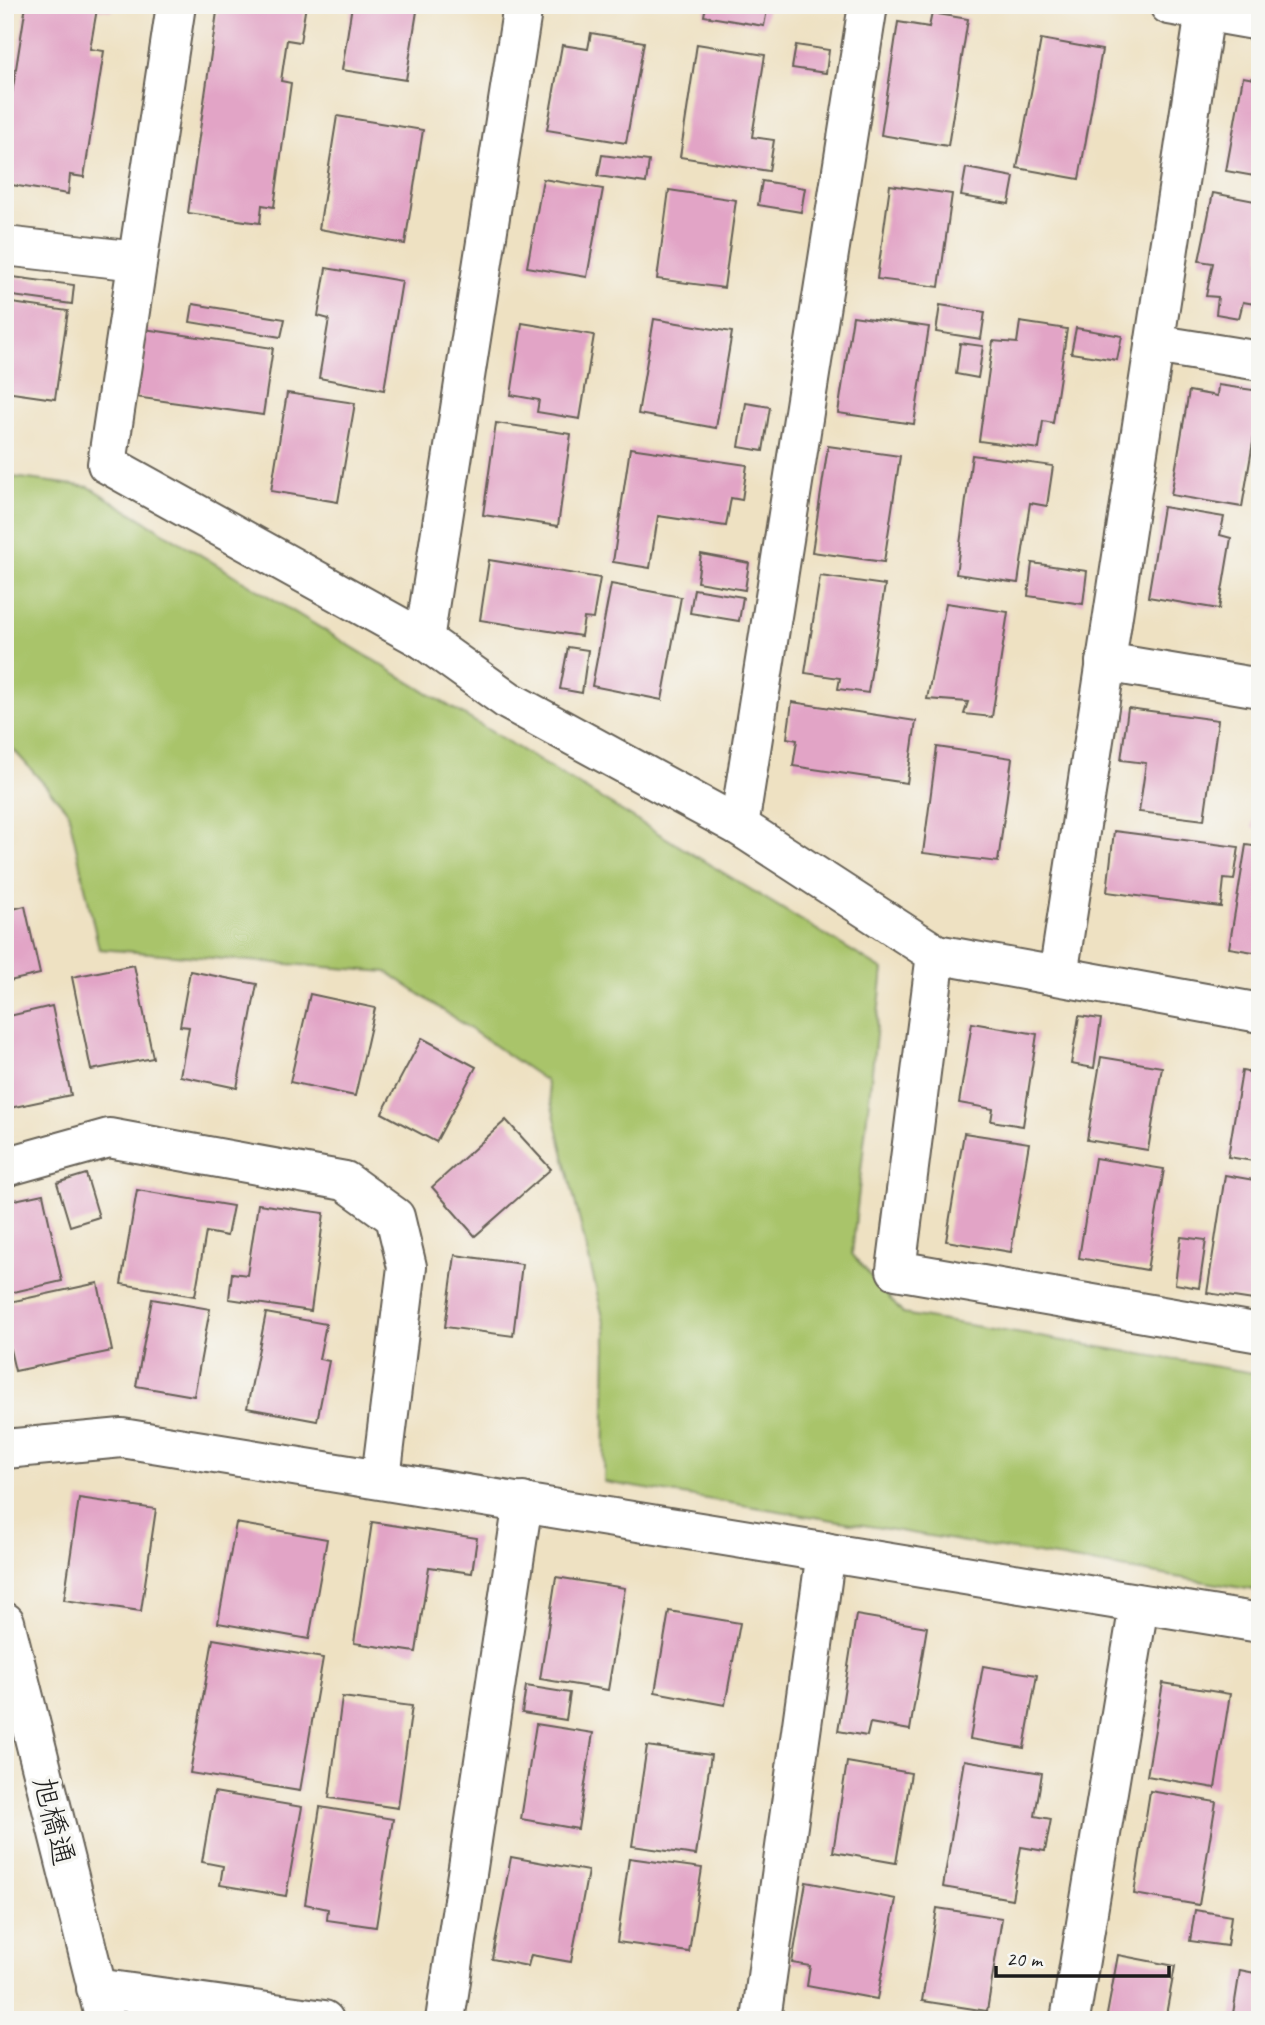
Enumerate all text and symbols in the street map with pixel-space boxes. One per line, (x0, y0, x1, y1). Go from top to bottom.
street label: 旭橋通 (25, 1773, 83, 1869)
scale bar (996, 1934, 1169, 1978)
text: 20 m (1006, 1946, 1044, 1972)

